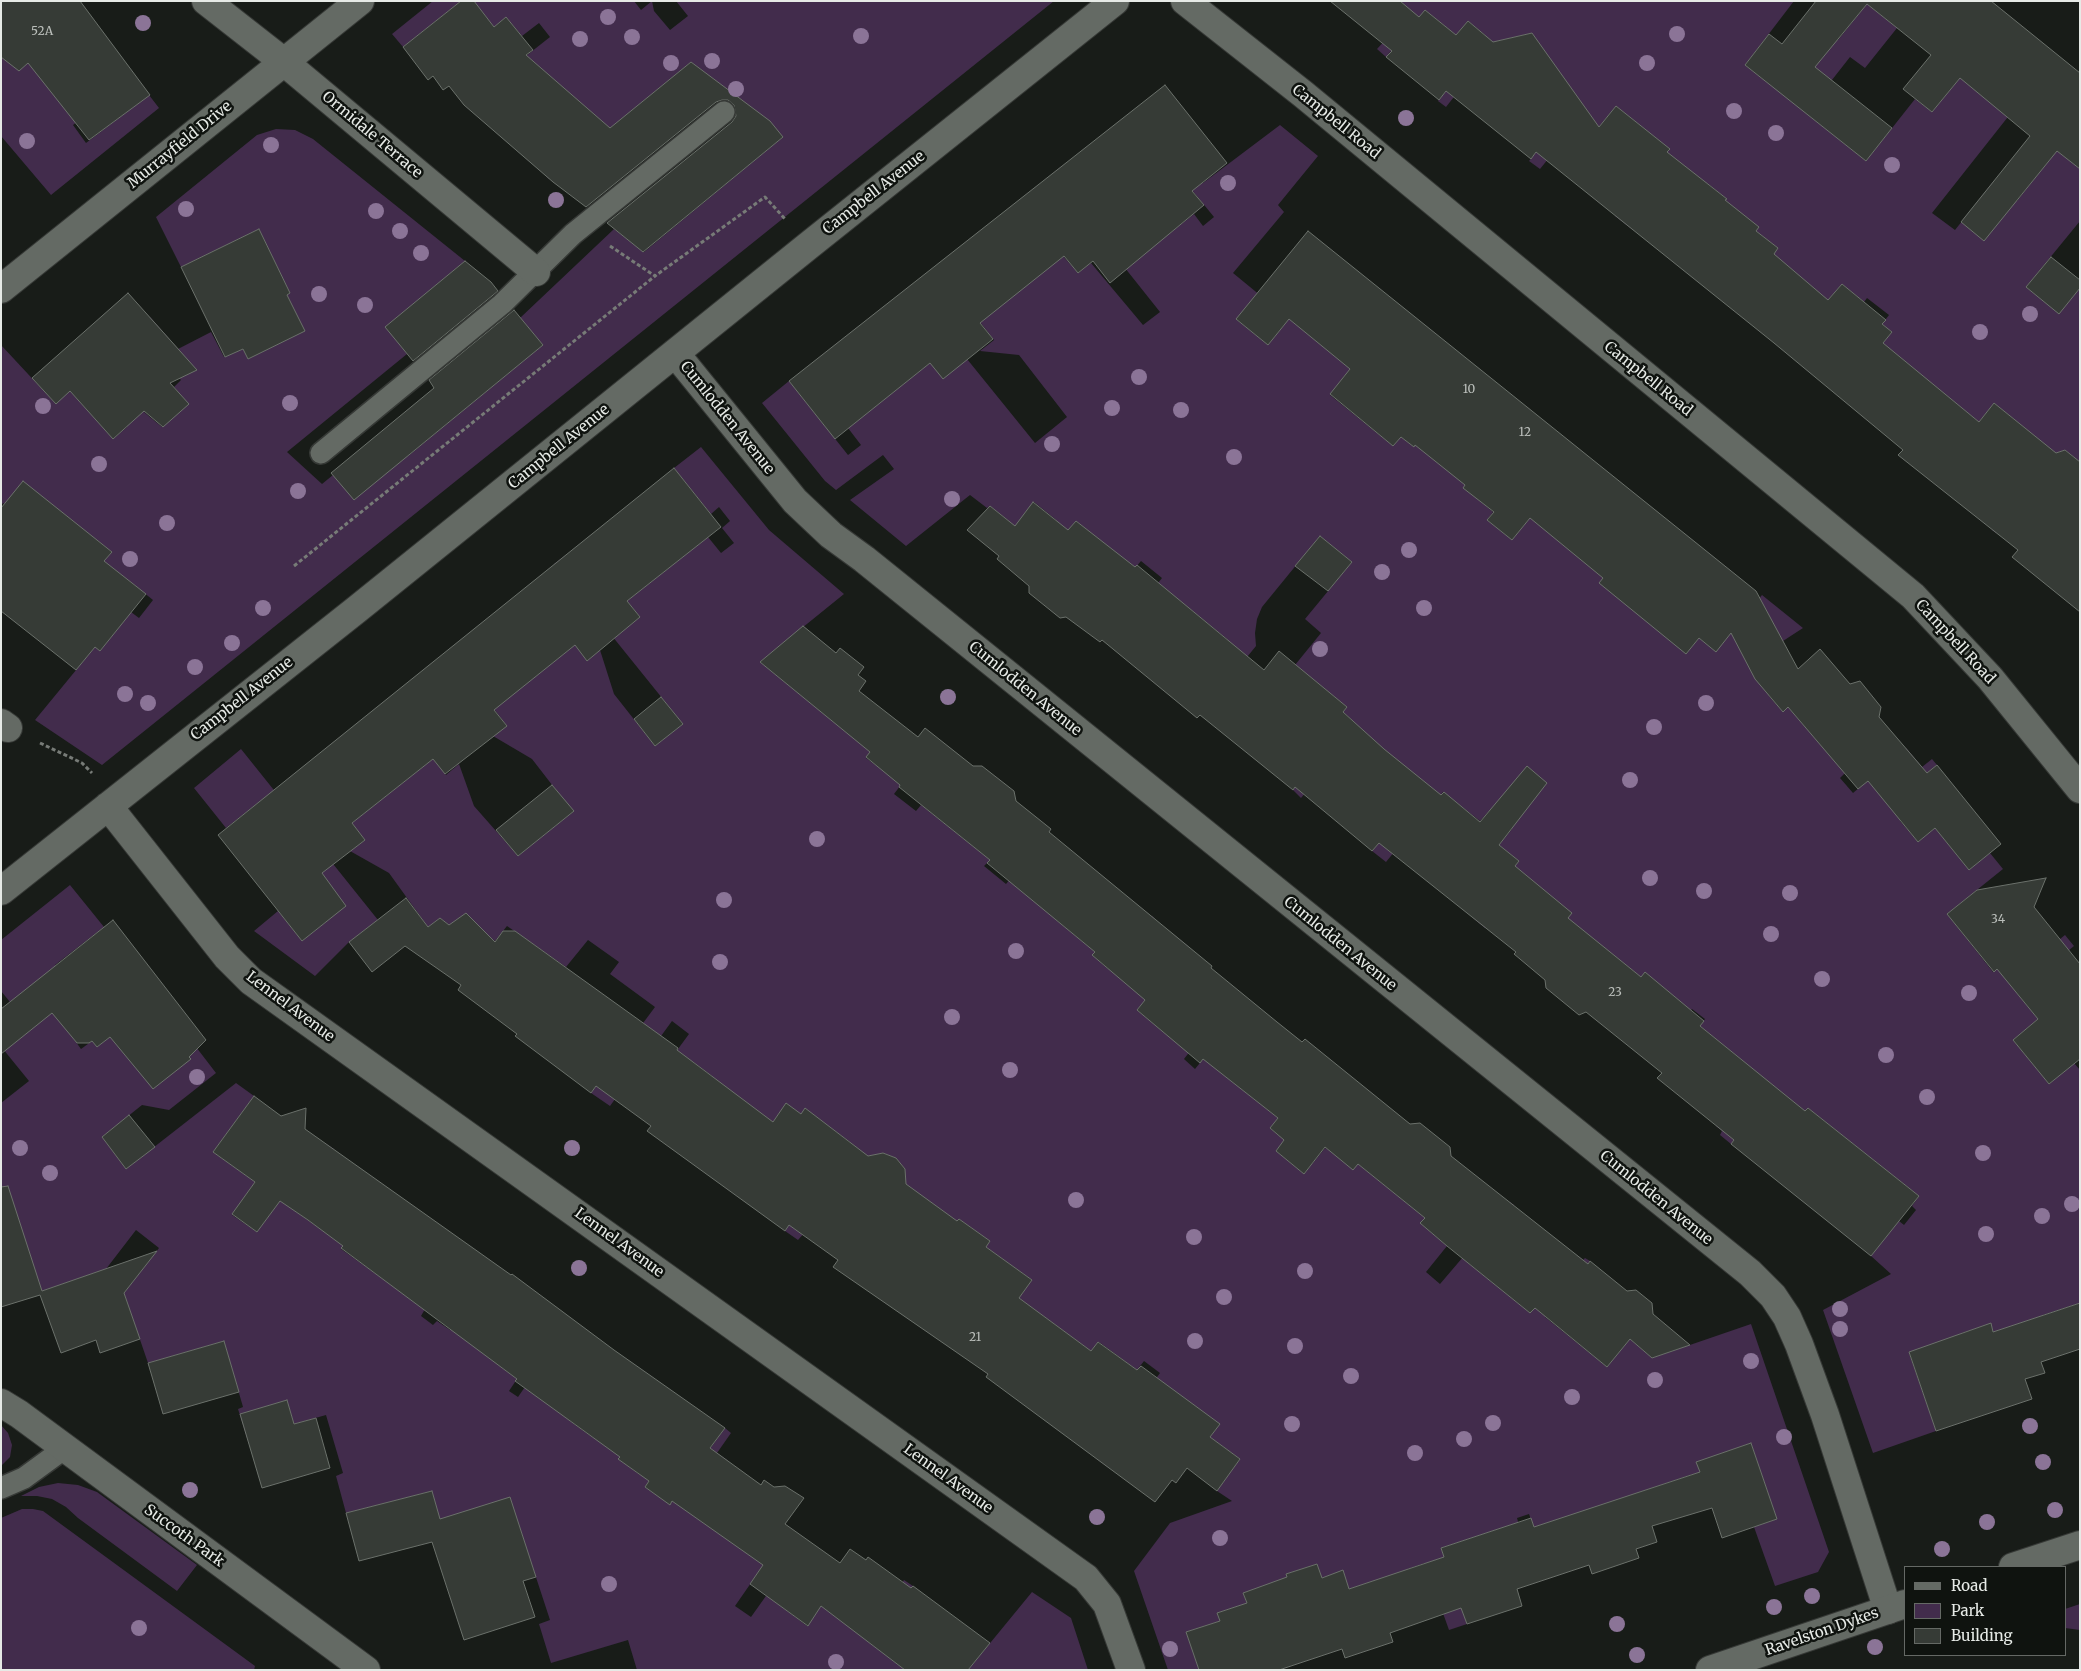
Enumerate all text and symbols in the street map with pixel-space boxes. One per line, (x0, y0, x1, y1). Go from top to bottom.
house number: 52A (31, 25, 53, 39)
street label: Campbell Road (1288, 81, 1384, 163)
street label: Ormidale Terrace (318, 88, 426, 182)
street label: Murrayfield Drive (124, 98, 236, 192)
street label: Campbell Avenue (819, 148, 929, 238)
street label: Campbell Road (1600, 338, 1696, 420)
street label: Cumlodden Avenue (676, 358, 778, 478)
house number: 10 (1463, 383, 1475, 397)
street label: Campbell Avenue (505, 401, 613, 493)
house number: 12 (1519, 426, 1531, 440)
street label: Campbell Road (1912, 596, 1998, 688)
street label: Cumlodden Avenue (965, 638, 1085, 740)
street label: Campbell Avenue (187, 654, 297, 744)
street label: Cumlodden Avenue (1280, 893, 1400, 995)
house number: 34 (1991, 913, 2005, 927)
street label: Lennel Avenue (242, 968, 338, 1046)
house number: 23 (1608, 986, 1622, 1000)
street label: Cumlodden Avenue (1596, 1147, 1716, 1249)
street label: Lennel Avenue (571, 1205, 667, 1281)
house number: 21 (969, 1331, 981, 1345)
street label: Lennel Avenue (900, 1441, 996, 1517)
street label: Succoth Park (141, 1501, 227, 1571)
legend (1904, 1566, 2066, 1656)
text: Road (1951, 1576, 1987, 1595)
text: Park (1951, 1601, 1984, 1620)
street label: Ravelston Dykes (1763, 1604, 1881, 1660)
text: Building (1951, 1626, 2013, 1645)

